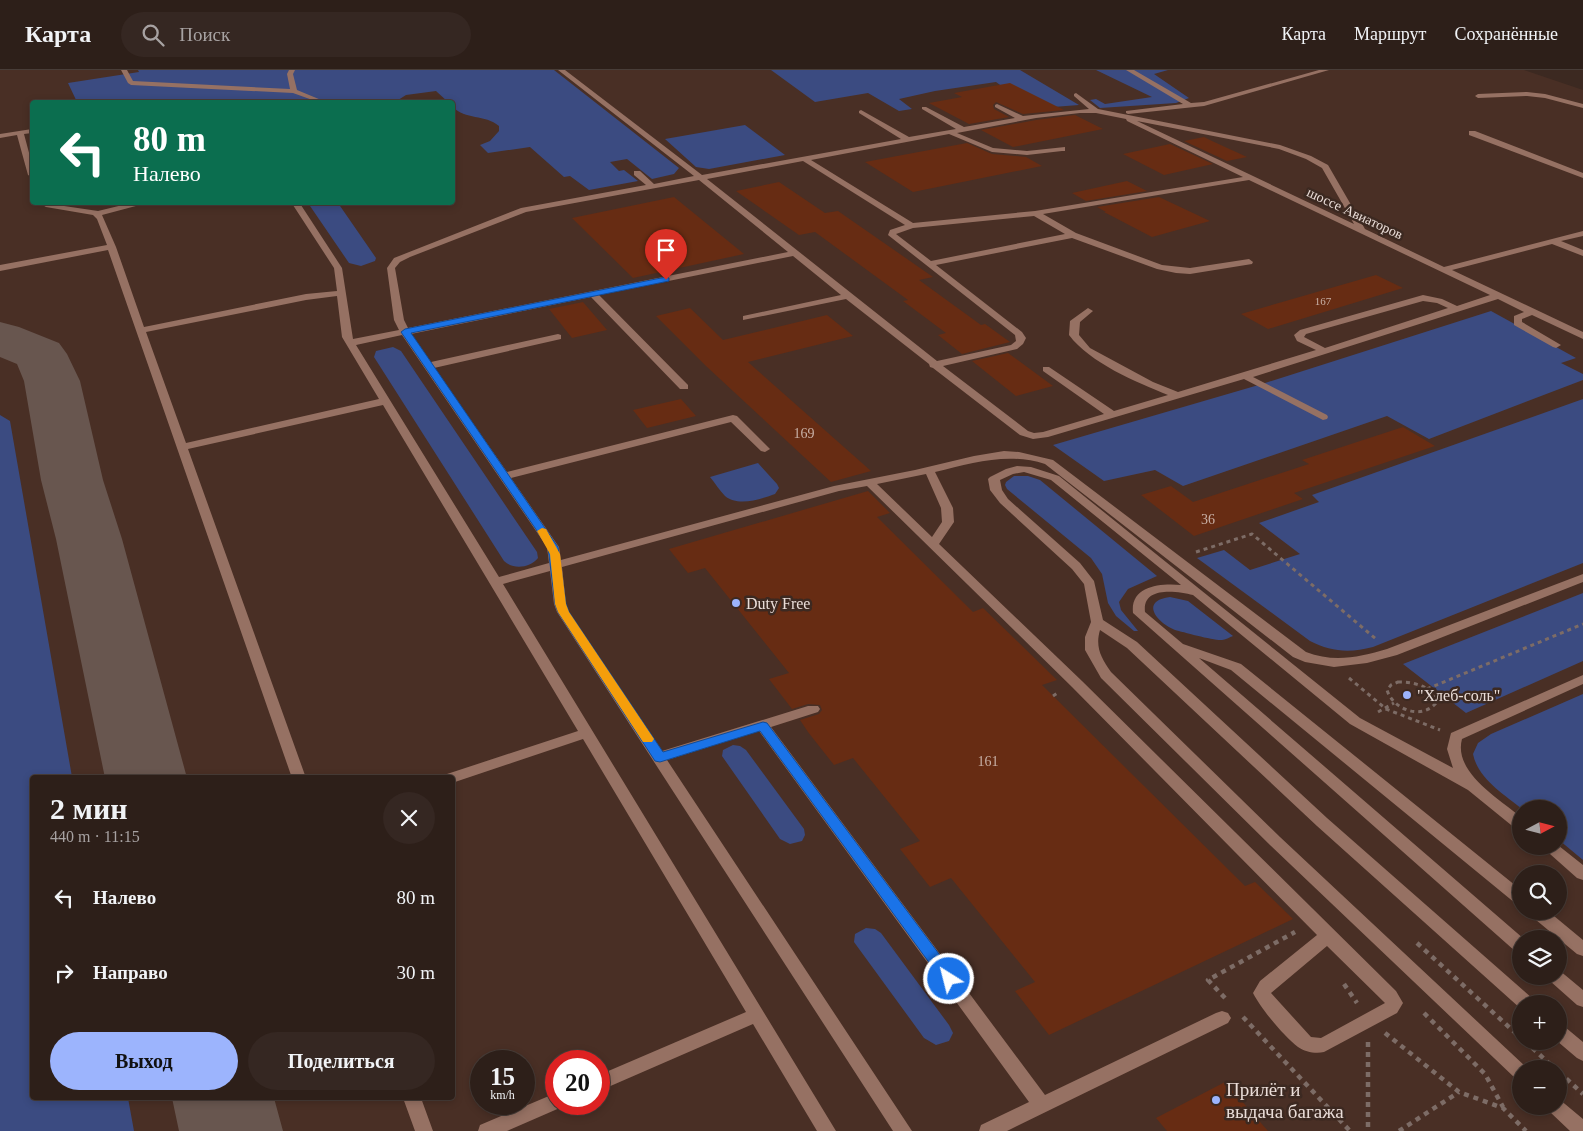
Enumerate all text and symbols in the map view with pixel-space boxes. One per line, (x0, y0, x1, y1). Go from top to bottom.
search box (121, 12, 471, 57)
text: Карта (25, 21, 91, 47)
icon: search (139, 21, 167, 49)
text: Поиск (179, 24, 230, 45)
text: Карта (1281, 24, 1326, 44)
text: Маршрут (1354, 24, 1426, 44)
text: Сохранённые (1454, 24, 1558, 44)
icon: left (50, 120, 115, 185)
text: 80 m (133, 120, 206, 159)
text: Налево (133, 161, 201, 186)
street label: шоссе Авиаторов (1304, 185, 1405, 242)
pin (645, 229, 687, 280)
icon: arrive (652, 236, 680, 264)
house number: 167 (1315, 295, 1332, 307)
house number: 169 (794, 426, 815, 441)
house number: 36 (1201, 512, 1215, 527)
place label: Duty Free (746, 595, 810, 613)
marker: Duty Free (730, 597, 742, 609)
place label: "Хлеб-соль" (1417, 687, 1500, 704)
marker: "Хлеб-соль" (1401, 689, 1413, 701)
house number: 161 (978, 754, 999, 769)
text: 2 мин (50, 792, 128, 825)
button: close (383, 792, 435, 844)
north arrow (1512, 800, 1568, 855)
map controls (1512, 800, 1567, 1115)
text: 440 m · 11:15 (50, 828, 140, 845)
button: search (1512, 865, 1567, 920)
icon: left (50, 884, 78, 912)
text: Налево (93, 887, 156, 908)
text: 80 m (396, 887, 435, 908)
button: layers (1512, 930, 1567, 985)
position arrow (922, 952, 974, 1004)
icon: right (50, 959, 78, 987)
text: Направо (93, 962, 168, 983)
text: 30 m (396, 962, 435, 983)
button: + (1512, 995, 1567, 1050)
button: Выход (50, 1032, 238, 1090)
button: Поделиться (248, 1032, 435, 1090)
speed limit sign: 20 (545, 1050, 610, 1115)
button: − (1512, 1060, 1567, 1115)
text: 15 (490, 1063, 515, 1090)
place label: Прилёт и выдача багажа (1226, 1079, 1344, 1122)
text: km/h (490, 1088, 515, 1102)
marker: Прилёт и выдача багажа (1210, 1094, 1222, 1106)

